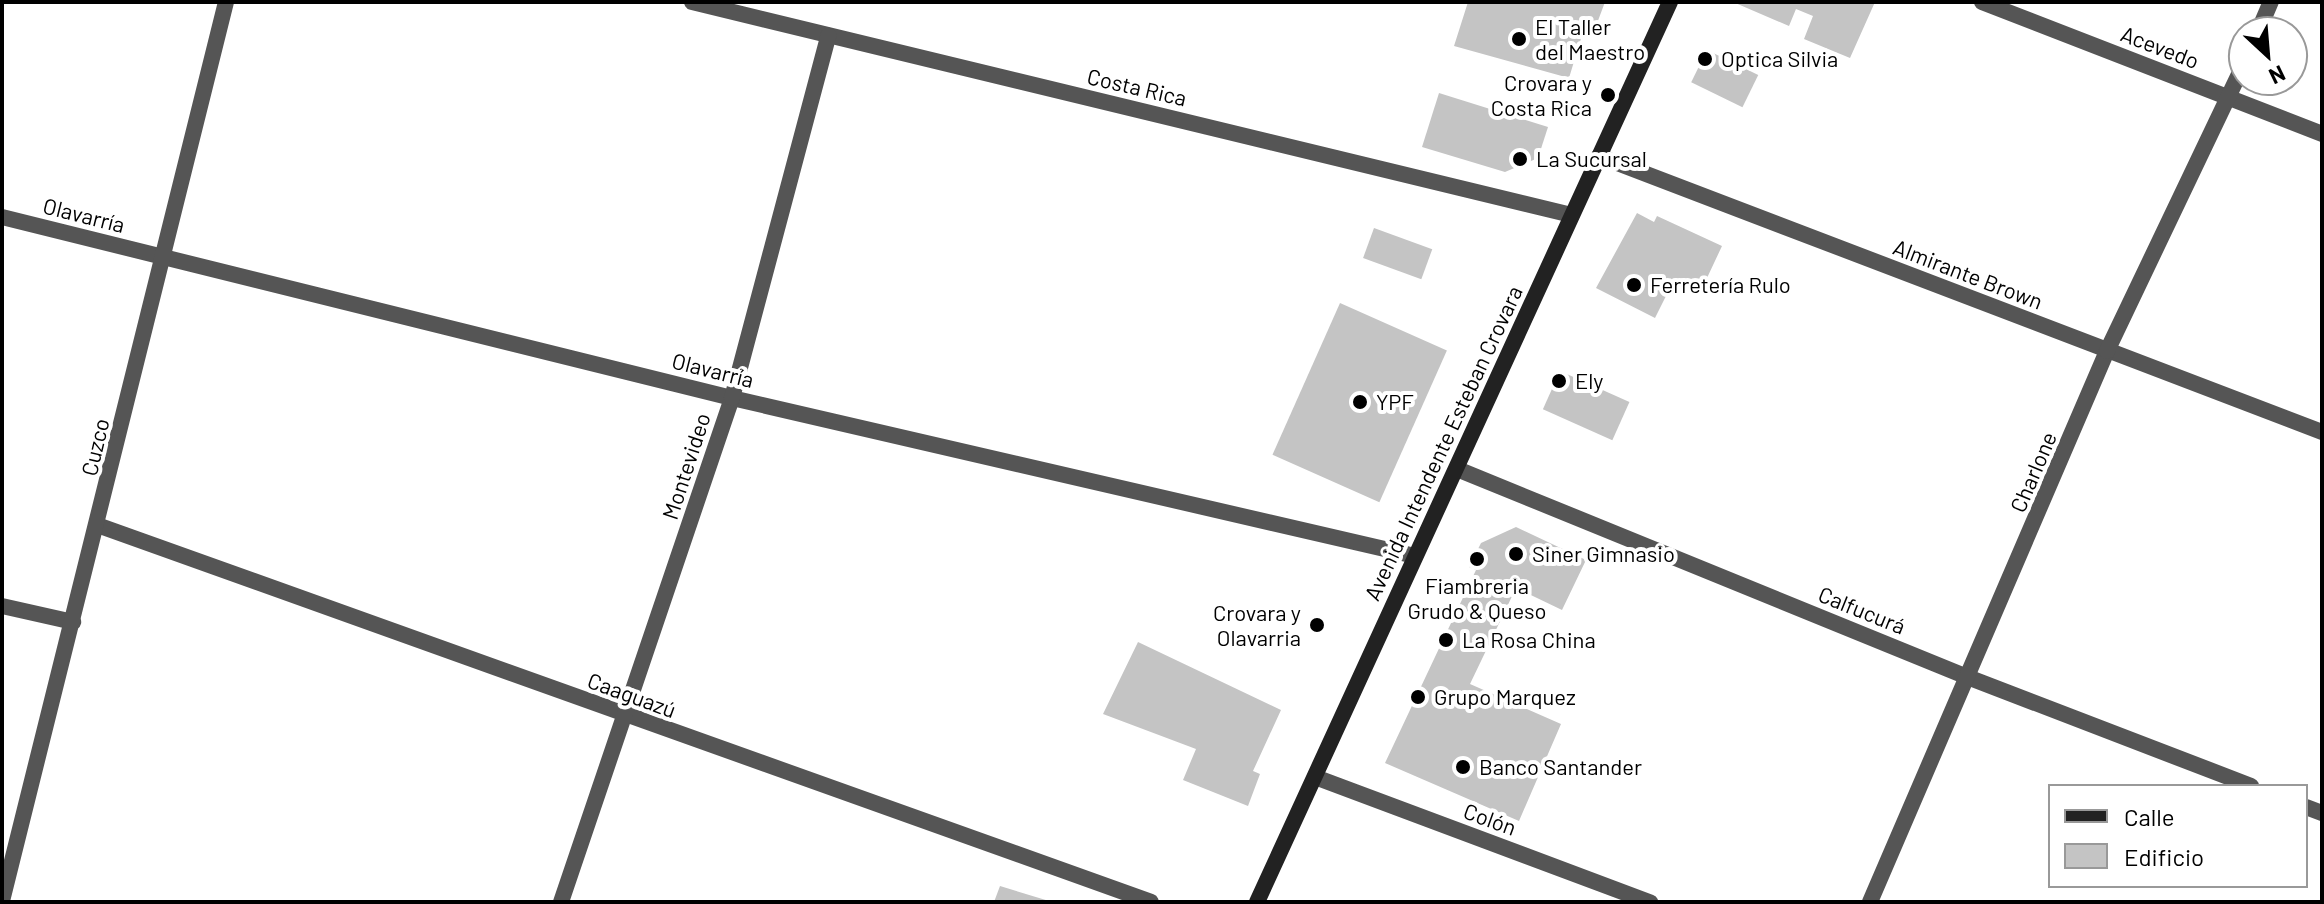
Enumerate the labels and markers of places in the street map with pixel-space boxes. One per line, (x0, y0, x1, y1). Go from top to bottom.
place label: El Taller del Maestro (1535, 13, 1645, 64)
marker: El Taller del Maestro (1510, 30, 1528, 48)
place label: Optica Silvia (1721, 46, 1838, 72)
marker: Optica Silvia (1696, 50, 1714, 68)
place label: Crovara y Costa Rica (1491, 69, 1592, 120)
marker: Crovara y Costa Rica (1599, 86, 1617, 104)
place label: La Sucursal (1536, 146, 1647, 172)
marker: La Sucursal (1511, 150, 1529, 168)
place label: Ferretería Rulo (1650, 272, 1791, 298)
marker: Ferretería Rulo (1625, 276, 1643, 294)
place label: Ely (1575, 368, 1604, 394)
marker: Ely (1550, 372, 1568, 390)
place label: YPF (1376, 389, 1414, 415)
marker: YPF (1351, 393, 1369, 411)
place label: Siner Gimnasio (1532, 541, 1675, 567)
marker: Siner Gimnasio (1507, 545, 1525, 563)
marker: Fiambreria Grudo & Queso (1468, 550, 1486, 568)
place label: Fiambreria Grudo & Queso (1407, 572, 1547, 624)
place label: Crovara y Olavarria (1213, 599, 1301, 650)
marker: Crovara y Olavarria (1308, 616, 1326, 634)
place label: La Rosa China (1462, 627, 1596, 653)
marker: La Rosa China (1437, 631, 1455, 649)
place label: Grupo Marquez (1434, 684, 1576, 710)
marker: Grupo Marquez (1409, 688, 1427, 706)
place label: Banco Santander (1479, 754, 1642, 780)
marker: Banco Santander (1454, 758, 1472, 776)

